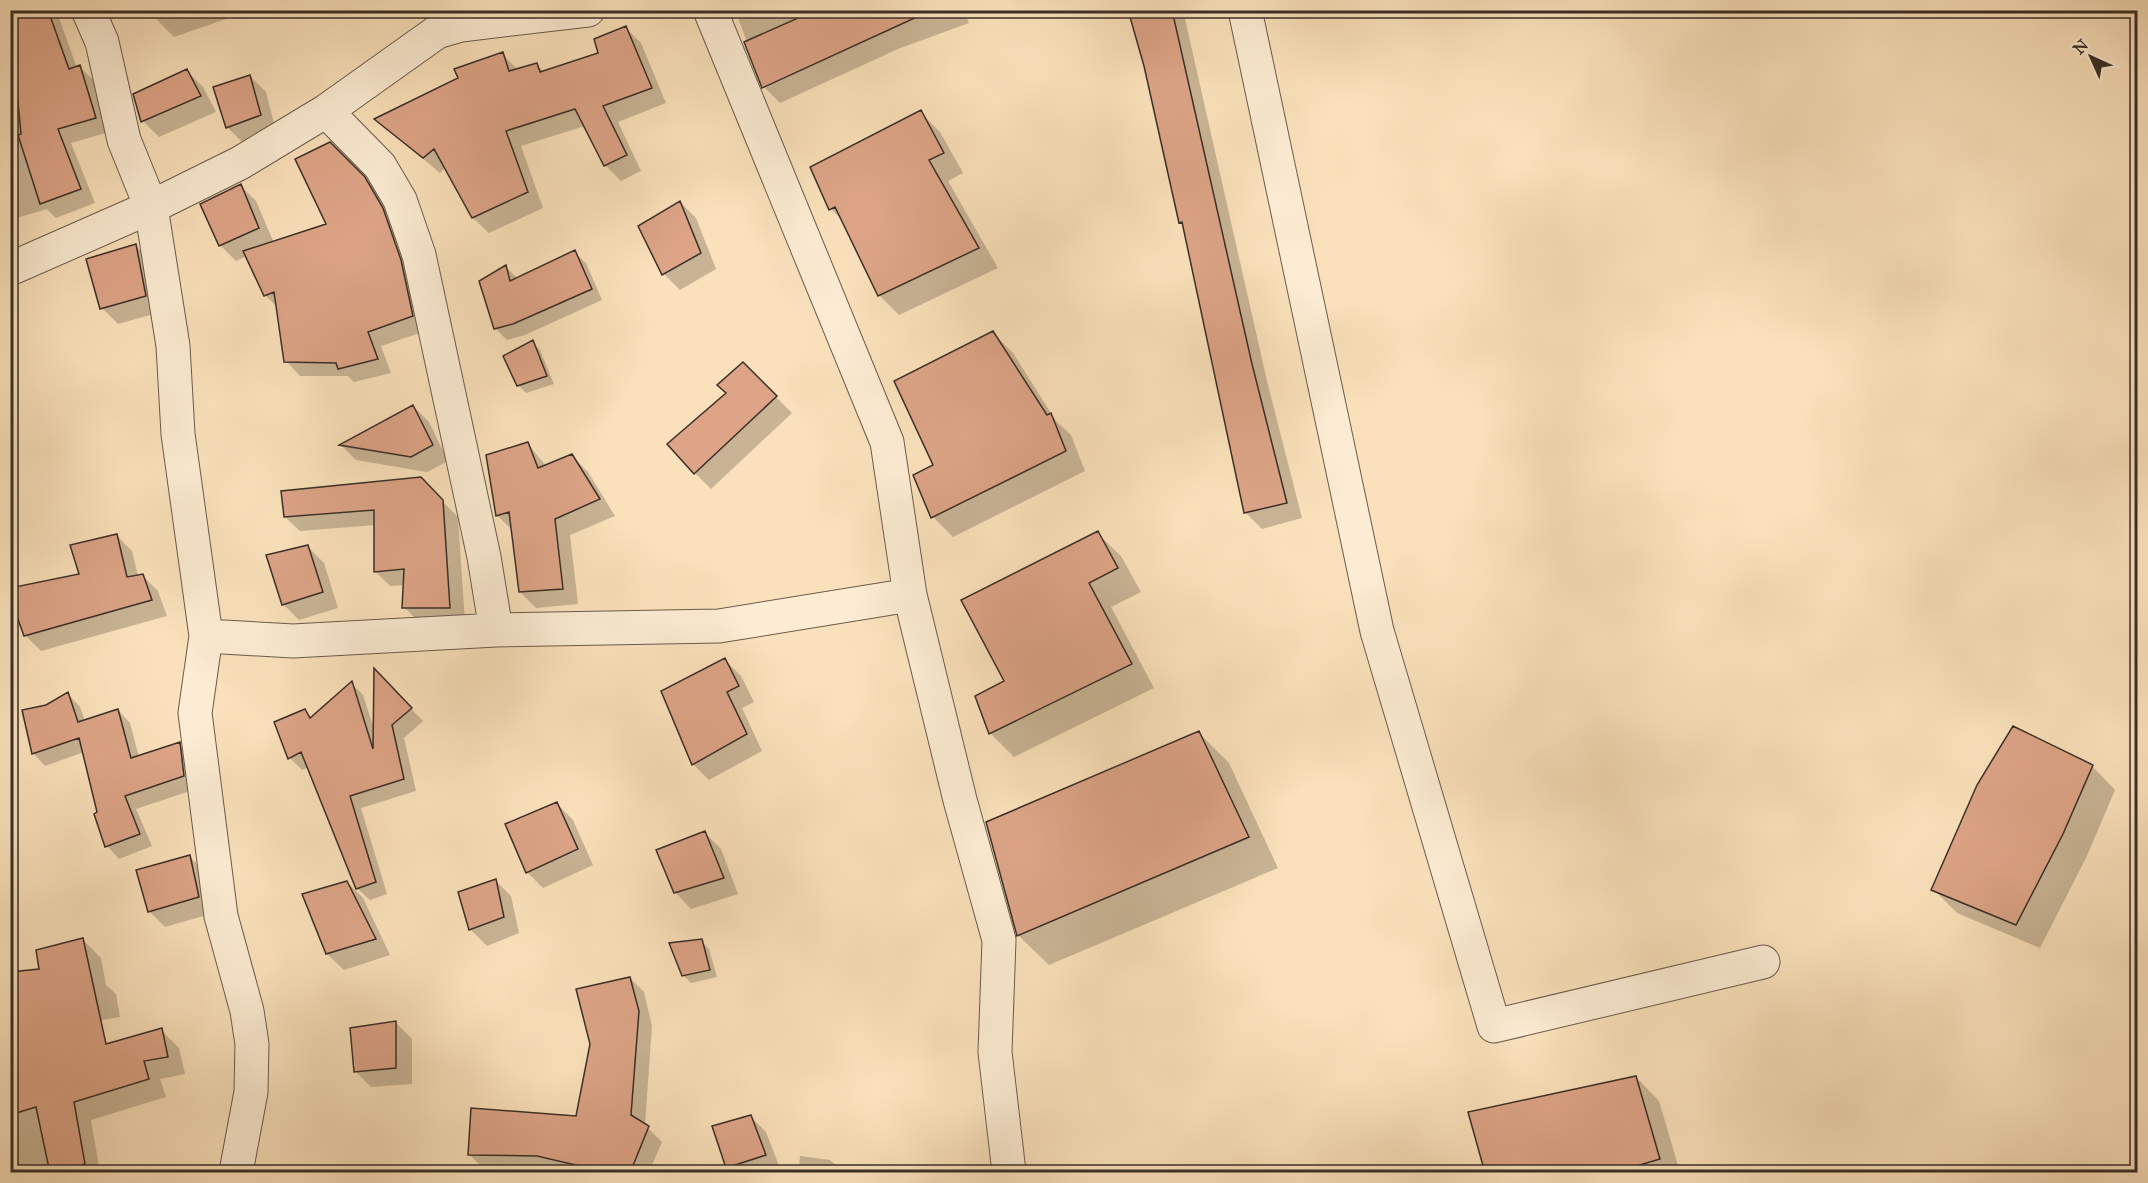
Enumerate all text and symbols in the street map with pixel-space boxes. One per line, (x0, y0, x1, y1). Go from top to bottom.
north arrow (2061, 27, 2121, 87)
text: N (2069, 35, 2093, 58)

